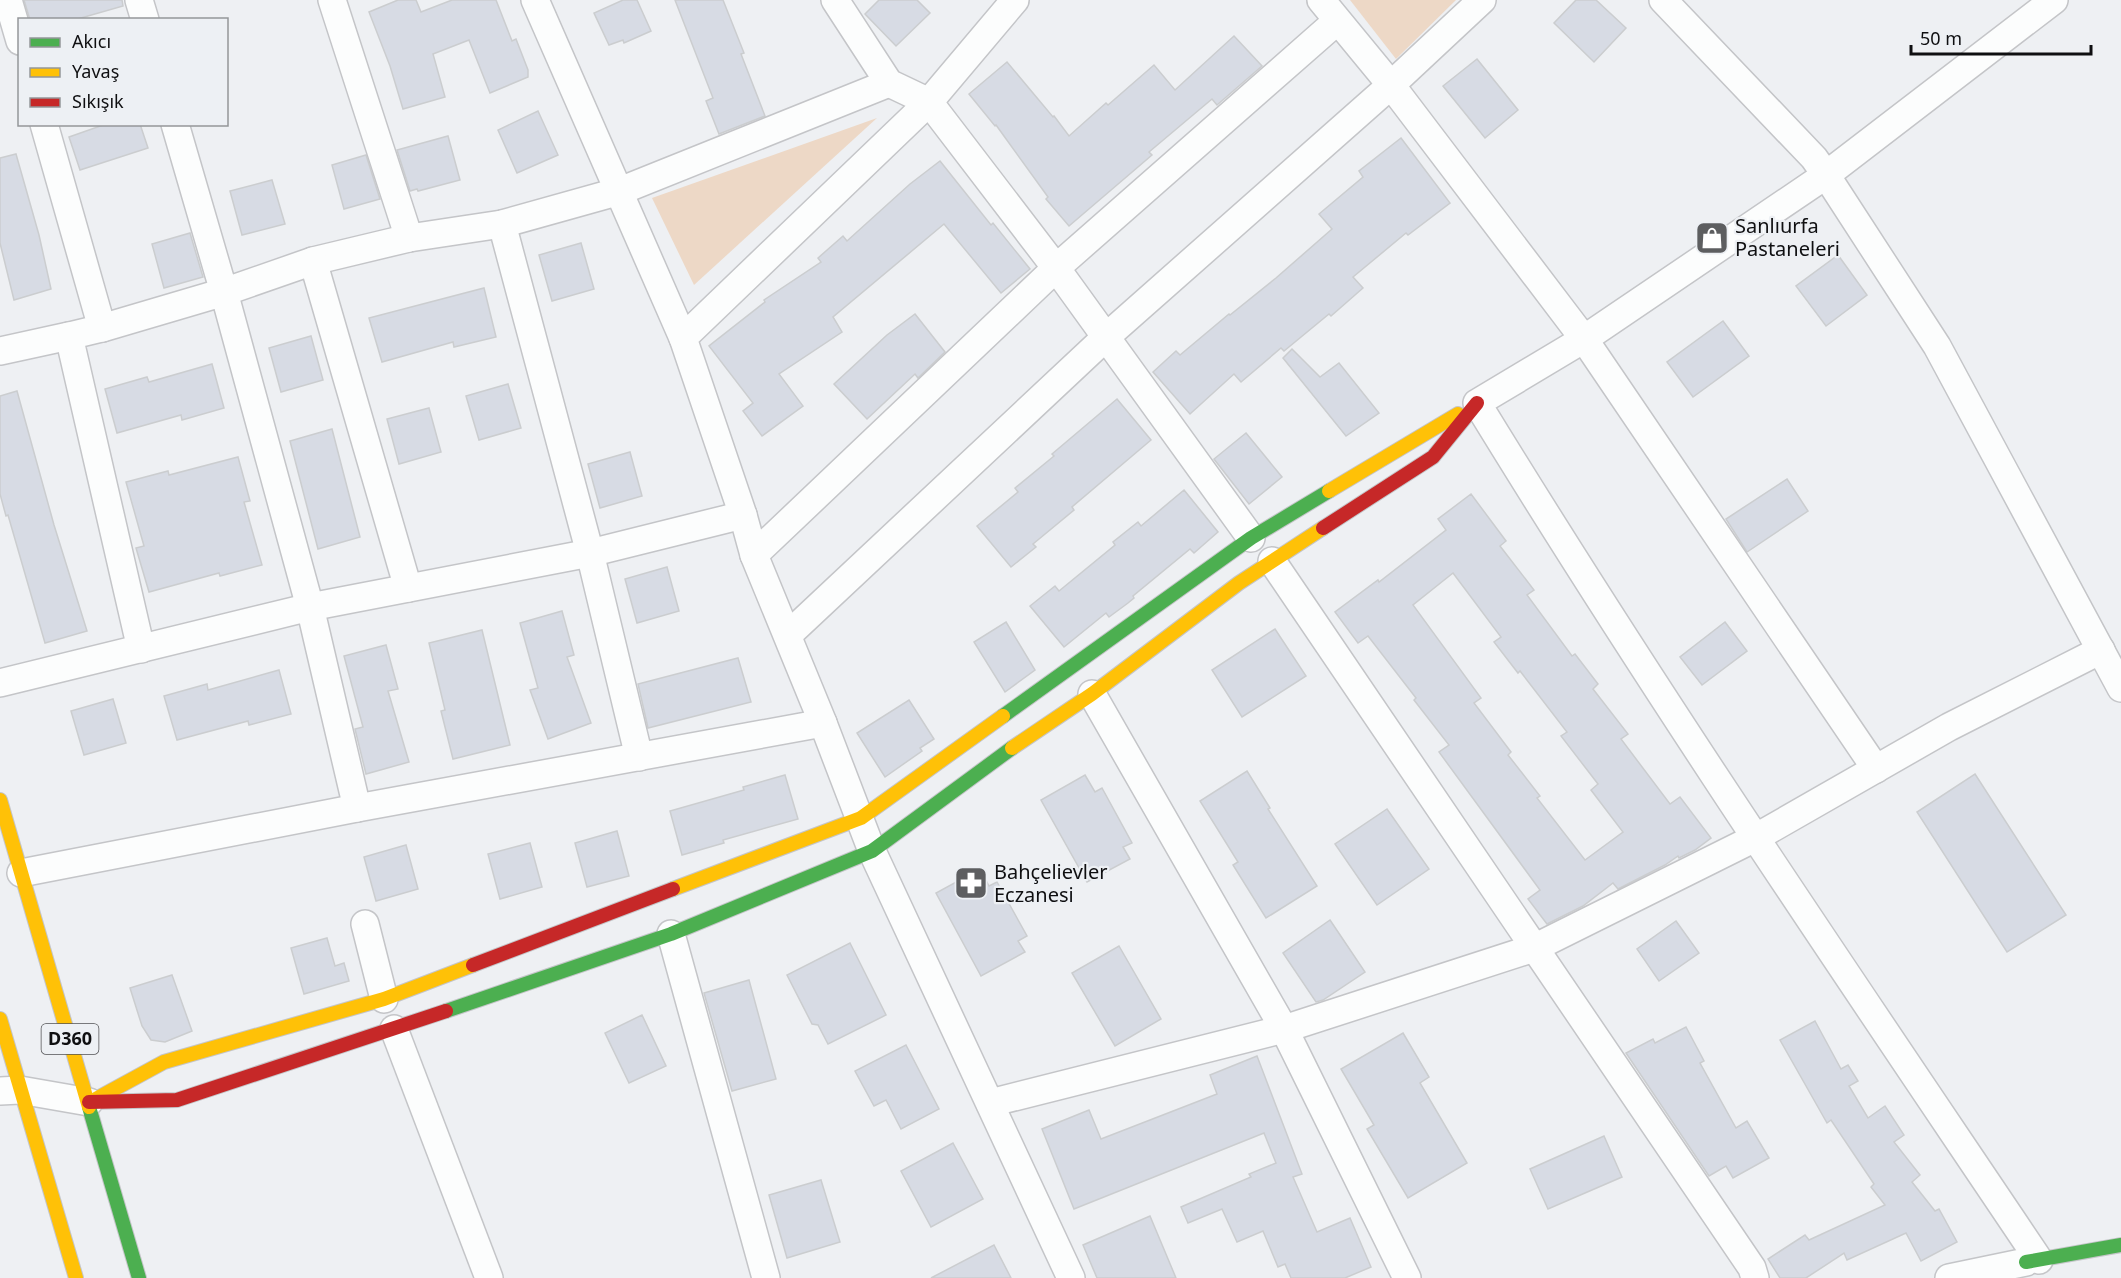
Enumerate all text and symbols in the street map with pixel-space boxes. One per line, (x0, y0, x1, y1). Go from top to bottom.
legend (18, 18, 228, 126)
scale bar (1911, 18, 2091, 56)
text: 50 m (1920, 26, 1962, 50)
text: Akıcı (72, 29, 111, 53)
text: Yavaş (72, 59, 119, 83)
text: Sıkışık (72, 89, 124, 113)
place label: Sanlıurfa Pastaneleri (1735, 212, 1840, 262)
shop icon: Sanlıurfa Pastaneleri (1694, 220, 1730, 256)
place label: Bahçelievler Eczanesi (994, 858, 1108, 908)
pharmacy icon: Bahçelievler Eczanesi (953, 865, 989, 901)
road number: D360 (42, 1024, 98, 1054)

